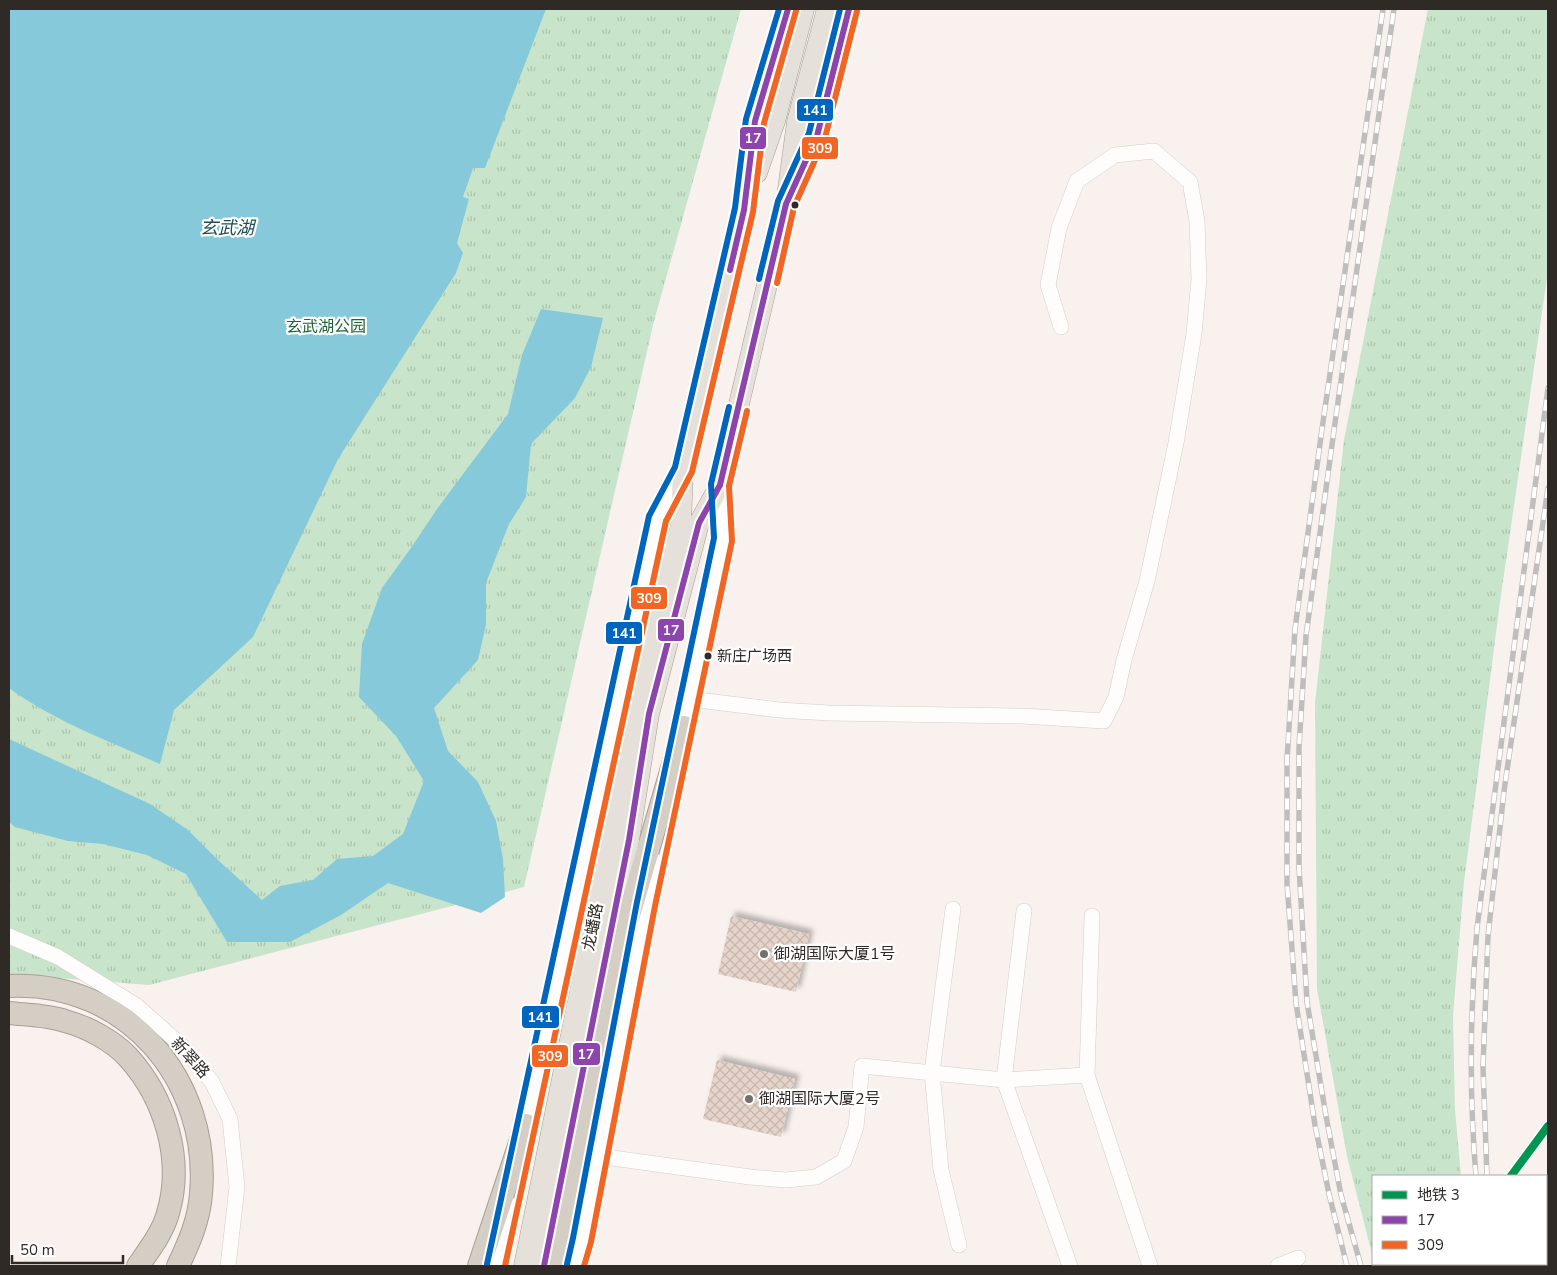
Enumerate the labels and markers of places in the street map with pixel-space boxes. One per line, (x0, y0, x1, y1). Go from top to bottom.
unlabelled marker (790, 200, 800, 210)
place label: 新庄广场西 (717, 646, 792, 666)
marker: 新庄广场西 (703, 651, 713, 661)
place label: 御湖国际大厦1号 (774, 943, 896, 965)
marker: 御湖国际大厦1号 (758, 948, 770, 960)
place label: 御湖国际大厦2号 (759, 1088, 881, 1110)
marker: 御湖国际大厦2号 (743, 1093, 755, 1105)

